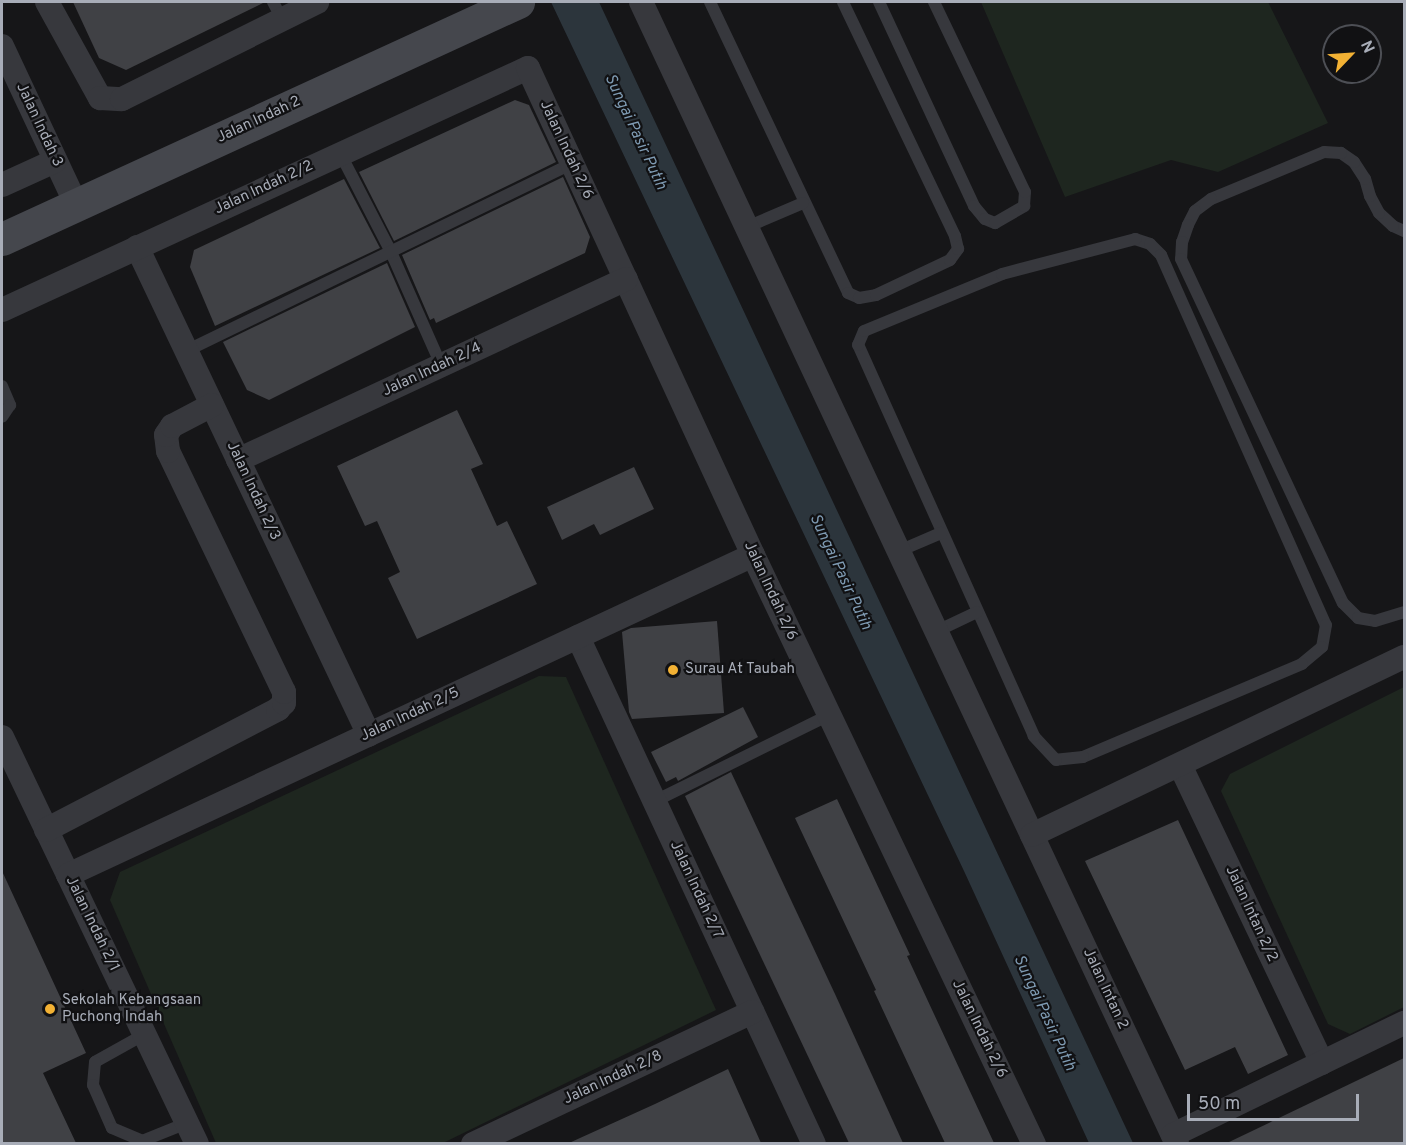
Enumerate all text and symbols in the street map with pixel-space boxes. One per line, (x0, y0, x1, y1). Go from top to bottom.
north arrow (1322, 24, 1382, 84)
text: N (1355, 38, 1378, 57)
water label: Sungai Pasir Putih (600, 71, 670, 193)
street label: Jalan Indah 3 (12, 80, 66, 170)
street label: Jalan Indah 2 (214, 93, 304, 147)
street label: Jalan Indah 2/6 (535, 98, 597, 202)
street label: Jalan Indah 2/2 (212, 157, 316, 219)
street label: Jalan Indah 2/4 (380, 339, 484, 401)
street label: Jalan Indah 2/3 (222, 439, 284, 543)
water label: Sungai Pasir Putih (805, 511, 875, 633)
street label: Jalan Indah 2/6 (739, 539, 801, 643)
place label: Surau At Taubah (685, 661, 796, 679)
marker: Surau At Taubah (666, 663, 680, 677)
street label: Jalan Indah 2/5 (358, 684, 462, 746)
street label: Jalan Indah 2/7 (665, 838, 727, 942)
street label: Jalan Intan 2/2 (1221, 863, 1281, 965)
street label: Jalan Indah 2/1 (61, 874, 123, 974)
street label: Jalan Intan 2 (1078, 946, 1132, 1032)
water label: Sungai Pasir Putih (1009, 952, 1079, 1074)
street label: Jalan Indah 2/6 (948, 977, 1010, 1081)
place label: Sekolah Kebangsaan Puchong Indah (62, 991, 201, 1026)
marker: Sekolah Kebangsaan Puchong Indah (43, 1002, 57, 1016)
street label: Jalan Indah 2/8 (561, 1047, 665, 1109)
scale bar (1190, 1082, 1362, 1120)
text: 50 m (1198, 1093, 1240, 1116)

